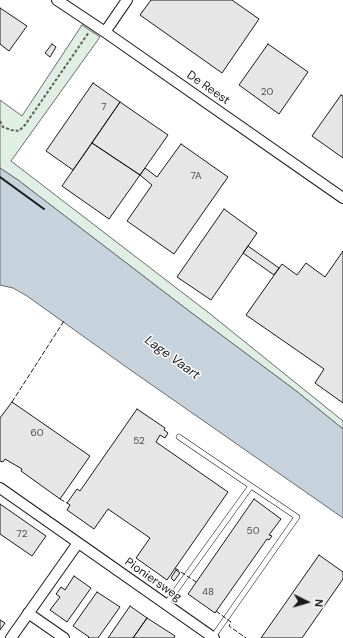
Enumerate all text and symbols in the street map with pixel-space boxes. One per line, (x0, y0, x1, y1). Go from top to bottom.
street label: De Reest (184, 68, 232, 108)
house number: 20 (261, 86, 273, 98)
house number: 7 (101, 101, 107, 113)
house number: 7A (190, 170, 202, 182)
water label: Lage Vaart (141, 333, 203, 383)
house number: 60 (30, 427, 44, 439)
house number: 52 (133, 435, 145, 447)
house number: 50 (247, 525, 259, 537)
house number: 72 (17, 528, 27, 540)
street label: Pioniersweg (122, 555, 184, 605)
north arrow (287, 582, 327, 622)
house number: 48 (202, 586, 214, 598)
text: N (312, 598, 326, 608)

